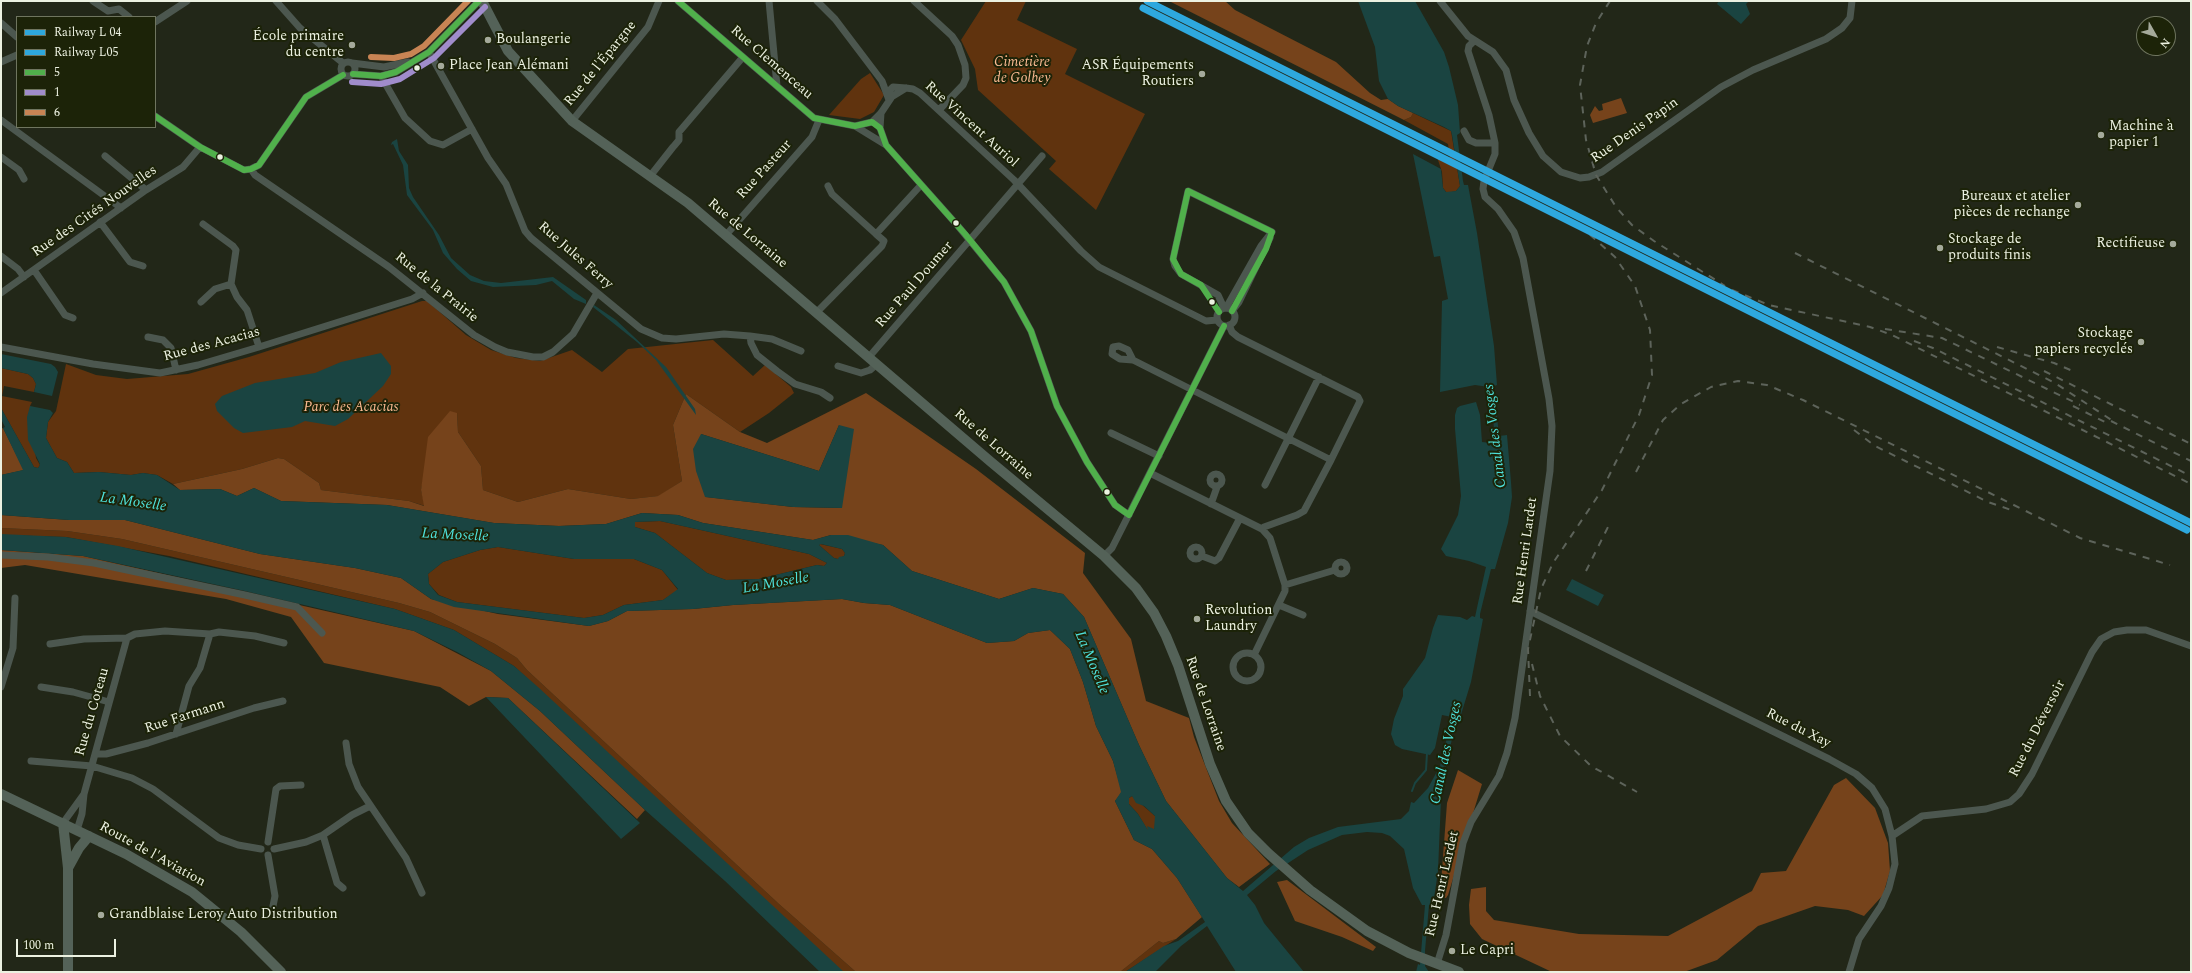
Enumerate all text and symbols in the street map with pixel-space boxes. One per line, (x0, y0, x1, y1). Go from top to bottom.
legend (16, 16, 156, 128)
north arrow (2136, 16, 2176, 56)
street label: Rue de l'Épargne (561, 18, 641, 110)
text: Railway L 04 (54, 23, 121, 42)
street label: Rue Clemenceau (726, 23, 816, 103)
place label: École primaire du centre (253, 29, 344, 62)
place label: Boulangerie (496, 32, 571, 48)
text: N (2156, 34, 2174, 52)
marker: Boulangerie (483, 35, 493, 45)
marker: École primaire du centre (347, 40, 357, 50)
text: Railway L05 (54, 43, 118, 62)
park label: Cimetière de Golbey (994, 55, 1050, 88)
place label: Place Jean Alémani (449, 58, 569, 74)
place label: ASR Équipements Routiers (1081, 58, 1194, 90)
marker: Place Jean Alémani (436, 61, 446, 71)
text: 5 (54, 63, 60, 82)
unlabelled marker (412, 63, 422, 73)
marker: ASR Équipements Routiers (1197, 69, 1207, 79)
street label: Rue Vincent Auriol (921, 79, 1021, 171)
text: 1 (54, 83, 60, 102)
street label: Rue Denis Papin (1588, 95, 1682, 167)
text: 6 (54, 103, 60, 122)
place label: Machine à papier 1 (2109, 119, 2174, 152)
marker: Machine à papier 1 (2096, 130, 2106, 140)
street label: Rue Pasteur (734, 137, 796, 203)
unlabelled marker (215, 152, 225, 162)
street label: Rue des Cités Nouvelles (29, 163, 161, 261)
place label: Bureaux et atelier pièces de rechange (1953, 189, 2070, 222)
street label: Rue de Lorraine (704, 196, 790, 272)
marker: Bureaux et atelier pièces de rechange (2073, 200, 2083, 210)
unlabelled marker (951, 218, 961, 228)
street label: Rue Jules Ferry (534, 219, 616, 293)
place label: Stockage de produits finis (1948, 232, 2031, 264)
place label: Rectifieuse (2096, 236, 2165, 252)
street label: Rue Paul Doumer (873, 238, 957, 332)
marker: Rectifieuse (2168, 239, 2178, 249)
marker: Stockage de produits finis (1935, 243, 1945, 253)
street label: Rue de la Prairie (391, 249, 481, 327)
unlabelled marker (1207, 297, 1217, 307)
street label: Rue des Acacias (162, 324, 262, 366)
place label: Stockage papiers recyclés (2035, 326, 2133, 358)
marker: Stockage papiers recyclés (2136, 337, 2146, 347)
water label: Canal des Vosges (1481, 383, 1511, 489)
park label: Parc des Acacias (303, 400, 399, 416)
street label: Rue de Lorraine (950, 406, 1036, 484)
unlabelled marker (1102, 487, 1112, 497)
water label: La Moselle (98, 489, 168, 517)
street label: Rue Henri Lardet (1510, 496, 1542, 606)
water label: La Moselle (421, 525, 489, 547)
water label: La Moselle (741, 569, 811, 599)
place label: Revolution Laundry (1205, 603, 1272, 636)
marker: Revolution Laundry (1192, 614, 1202, 624)
water label: La Moselle (1070, 628, 1112, 698)
street label: Rue de Lorraine (1181, 654, 1229, 754)
street label: Rue du Coteau (72, 666, 114, 758)
street label: Rue du Déversoir (2006, 678, 2070, 780)
street label: Rue Farmann (143, 696, 227, 738)
water label: Canal des Vosges (1427, 700, 1467, 806)
street label: Rue du Xay (1763, 706, 1833, 752)
street label: Route de l'Aviation (96, 819, 208, 891)
street label: Rue Henri Lardet (1423, 830, 1463, 938)
place label: Grandblaise Leroy Auto Distribution (109, 907, 338, 923)
marker: Grandblaise Leroy Auto Distribution (96, 910, 106, 920)
scale bar (18, 931, 118, 957)
text: 100 m (23, 936, 54, 955)
place label: Le Capri (1460, 943, 1514, 959)
marker: Le Capri (1447, 946, 1457, 956)

